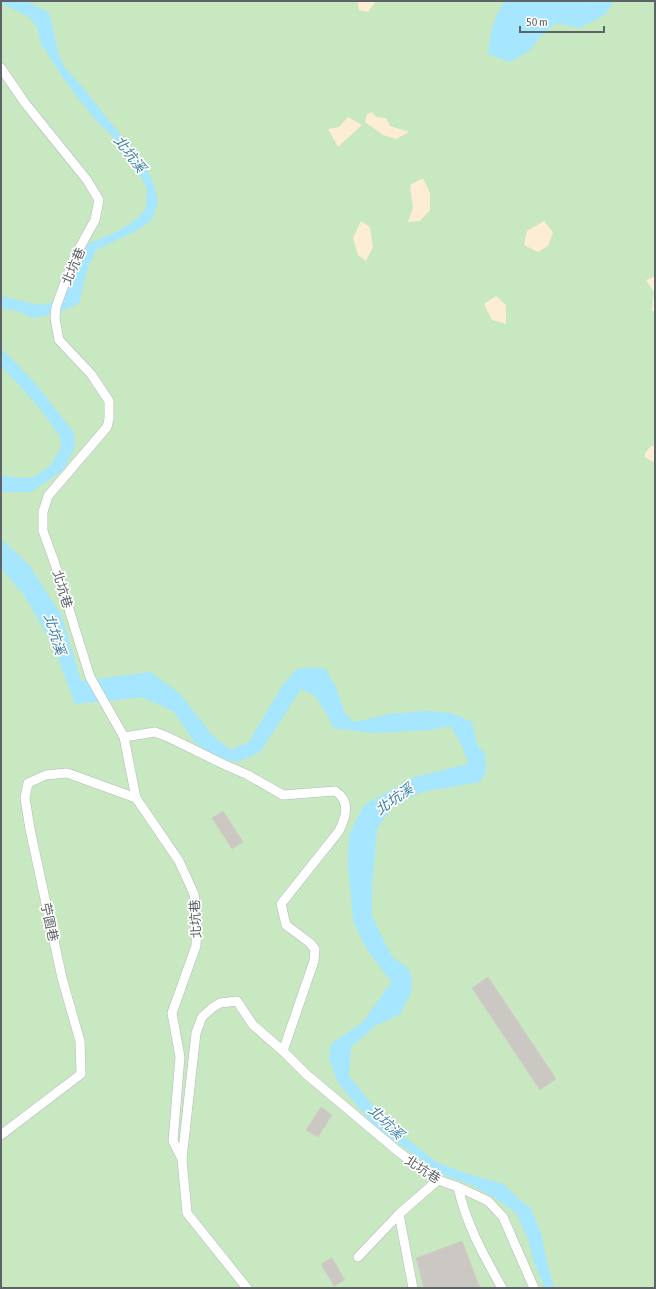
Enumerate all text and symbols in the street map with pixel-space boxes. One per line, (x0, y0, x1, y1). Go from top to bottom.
scale bar (520, 8, 604, 34)
text: 50 m (526, 15, 548, 29)
water label: 北坑溪 (111, 133, 150, 177)
street label: 北坑巷 (59, 245, 88, 287)
street label: 北坑巷 (50, 568, 75, 610)
water label: 北坑溪 (41, 612, 69, 658)
water label: 北坑溪 (372, 779, 417, 818)
street label: 北坑巷 (187, 899, 204, 939)
street label: 苧園巷 (38, 901, 61, 943)
water label: 北坑溪 (365, 1102, 408, 1144)
street label: 北坑巷 (402, 1153, 443, 1186)

